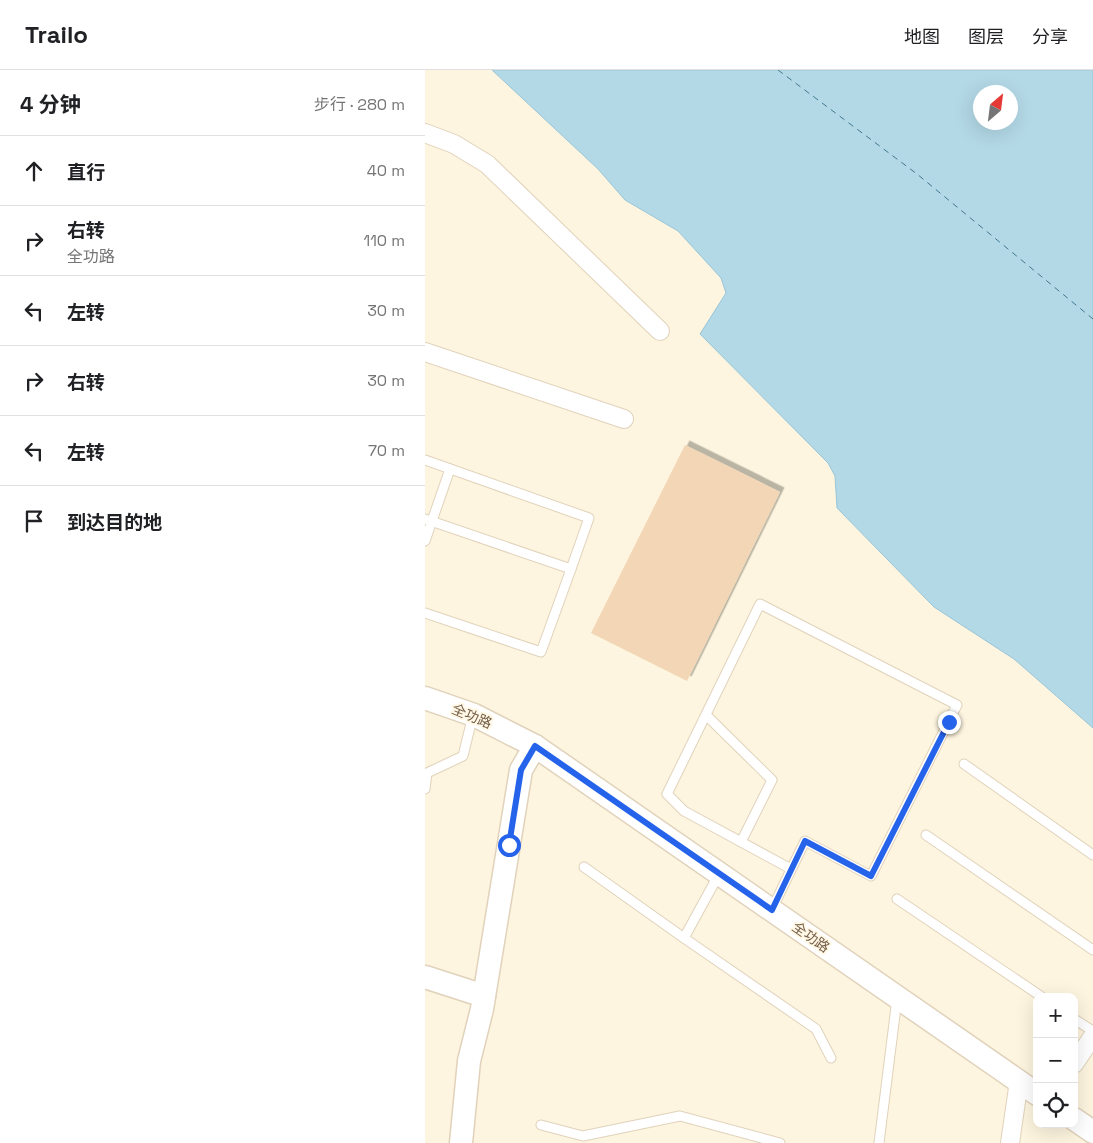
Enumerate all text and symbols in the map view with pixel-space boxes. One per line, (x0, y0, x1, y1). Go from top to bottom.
text: Trailo (25, 19, 88, 50)
text: 地图 (904, 25, 940, 48)
text: 图层 (968, 25, 1004, 48)
text: 分享 (1032, 25, 1068, 48)
north arrow (973, 85, 1018, 130)
text: 4 分钟 (20, 91, 81, 118)
text: 步行 · 280 m (314, 94, 405, 115)
icon: ahead (20, 157, 48, 185)
text: 直行 (67, 160, 105, 185)
text: 40 m (367, 160, 405, 181)
text: 右转 (67, 218, 105, 243)
icon: right (20, 227, 48, 255)
text: 110 m (363, 230, 405, 251)
text: 全功路 (67, 246, 115, 267)
icon: left (20, 297, 48, 325)
text: 左转 (67, 300, 105, 325)
text: 30 m (367, 300, 405, 321)
icon: right (20, 367, 48, 395)
text: 右转 (67, 370, 105, 395)
text: 30 m (367, 370, 405, 391)
icon: left (20, 437, 48, 465)
text: 左转 (67, 440, 105, 465)
text: 70 m (368, 440, 405, 461)
icon: arrive (20, 507, 48, 535)
text: 到达目的地 (67, 510, 162, 535)
street label: 全功路 (449, 700, 495, 732)
route end (938, 711, 961, 734)
route start (498, 834, 521, 857)
street label: 全功路 (789, 918, 833, 956)
map controls (1033, 993, 1078, 1128)
button: + (1033, 993, 1078, 1038)
button: − (1033, 1038, 1078, 1083)
button: locate (1033, 1083, 1078, 1128)

